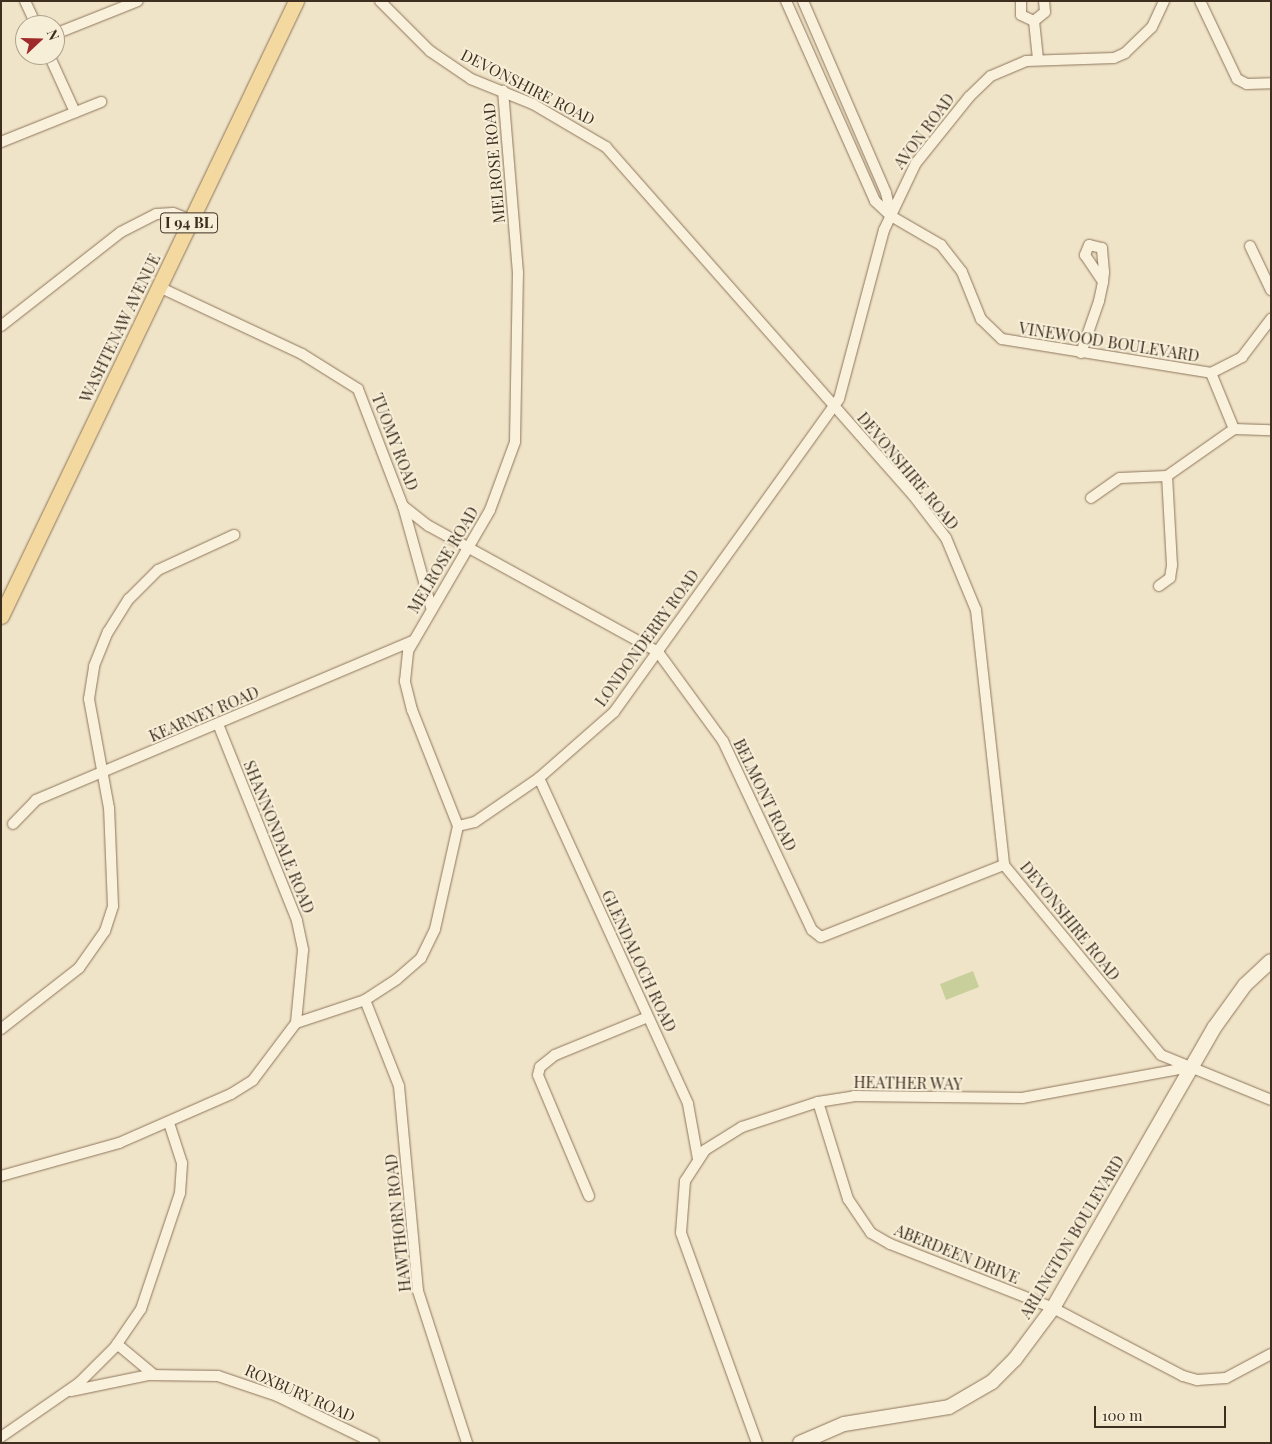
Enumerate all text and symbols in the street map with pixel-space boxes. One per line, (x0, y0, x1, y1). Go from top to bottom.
north arrow (15, 15, 65, 65)
text: N (43, 27, 64, 43)
street label: DEVONSHIRE ROAD (458, 45, 598, 129)
street label: AVON ROAD (889, 90, 959, 172)
street label: MELROSE ROAD (479, 102, 509, 224)
road number: I 94 BL (159, 210, 219, 236)
street label: WASHTENAW AVENUE (75, 250, 165, 406)
street label: VINEWOOD BOULEVARD (1017, 318, 1201, 366)
street label: TUOMY ROAD (368, 390, 422, 494)
street label: DEVONSHIRE ROAD (853, 408, 963, 534)
street label: MELROSE ROAD (404, 503, 482, 617)
street label: LONDONDERRY ROAD (591, 566, 703, 710)
street label: KEARNEY ROAD (146, 682, 262, 746)
street label: BELMONT ROAD (729, 735, 801, 855)
street label: SHANNONDALE ROAD (239, 758, 319, 916)
street label: DEVONSHIRE ROAD (1016, 858, 1124, 984)
street label: GLENDALOCH ROAD (598, 887, 680, 1035)
street label: HEATHER WAY (853, 1072, 963, 1094)
street label: ARLINGTON BOULEVARD (1016, 1152, 1128, 1322)
street label: HAWTHORN ROAD (381, 1153, 415, 1293)
street label: ABERDEEN DRIVE (892, 1220, 1022, 1288)
street label: ROXBURY ROAD (242, 1360, 358, 1426)
scale bar (1097, 1396, 1230, 1428)
text: 100 m (1102, 1405, 1143, 1425)

